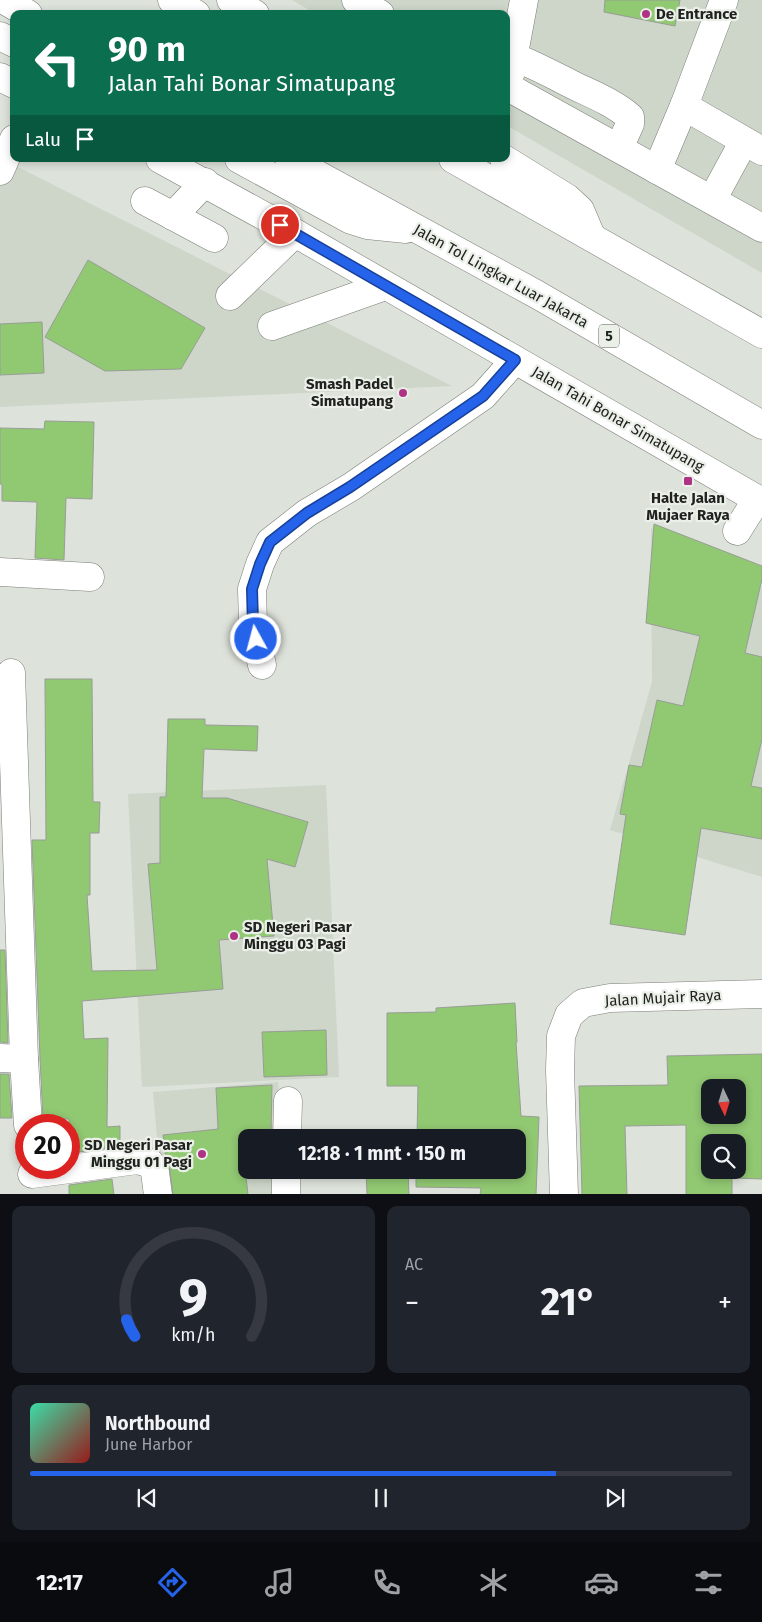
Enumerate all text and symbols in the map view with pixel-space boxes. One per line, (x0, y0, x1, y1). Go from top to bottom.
place label: De Entrance (656, 5, 737, 23)
marker: De Entrance (640, 8, 652, 20)
text: 90 m (108, 28, 186, 70)
icon: left (25, 30, 90, 95)
text: Jalan Tahi Bonar Simatupang (108, 70, 395, 97)
icon: arrive (71, 125, 99, 153)
text: Lalu (25, 128, 61, 151)
pin (259, 204, 301, 246)
icon: arrive (266, 211, 294, 239)
street label: Jalan Tol Lingkar Luar Jakarta (410, 220, 592, 332)
road number: 5 (599, 324, 619, 348)
street label: Jalan Tahi Bonar Simatupang (529, 362, 707, 476)
place label: Smash Padel Simatupang (306, 375, 394, 410)
marker: Smash Padel Simatupang (397, 387, 409, 399)
marker: Halte Jalan Mujaer Raya (682, 475, 694, 487)
place label: Halte Jalan Mujaer Raya (646, 489, 730, 524)
position arrow (229, 612, 281, 664)
place label: SD Negeri Pasar Minggu 03 Pagi (244, 918, 353, 953)
marker: SD Negeri Pasar Minggu 03 Pagi (228, 930, 240, 942)
street label: Jalan Mujair Raya (604, 986, 722, 1010)
north arrow (701, 1079, 746, 1124)
map controls (701, 1079, 746, 1179)
speed limit sign: 20 (15, 1114, 80, 1179)
button: search (701, 1134, 746, 1179)
place label: SD Negeri Pasar Minggu 01 Pagi (84, 1136, 193, 1171)
text: 12:18 · 1 mnt · 150 m (298, 1142, 466, 1165)
marker: SD Negeri Pasar Minggu 01 Pagi (196, 1148, 208, 1160)
text: AC (405, 1255, 423, 1274)
text: 9 (179, 1266, 208, 1329)
text: 21° (540, 1279, 597, 1325)
text: − (405, 1286, 419, 1319)
text: + (718, 1286, 732, 1319)
text: km/h (171, 1324, 216, 1346)
text: Northbound (105, 1412, 210, 1435)
text: June Harbor (105, 1435, 192, 1454)
icon: previous (133, 1484, 161, 1512)
icon: pause (367, 1484, 395, 1512)
icon: next (601, 1484, 629, 1512)
icon: directions (155, 1565, 190, 1600)
icon: music (262, 1565, 297, 1600)
icon: phone (369, 1565, 404, 1600)
icon: climate (476, 1565, 511, 1600)
icon: car (584, 1565, 619, 1600)
icon: filters (691, 1565, 726, 1600)
text: 12:17 (36, 1569, 83, 1596)

